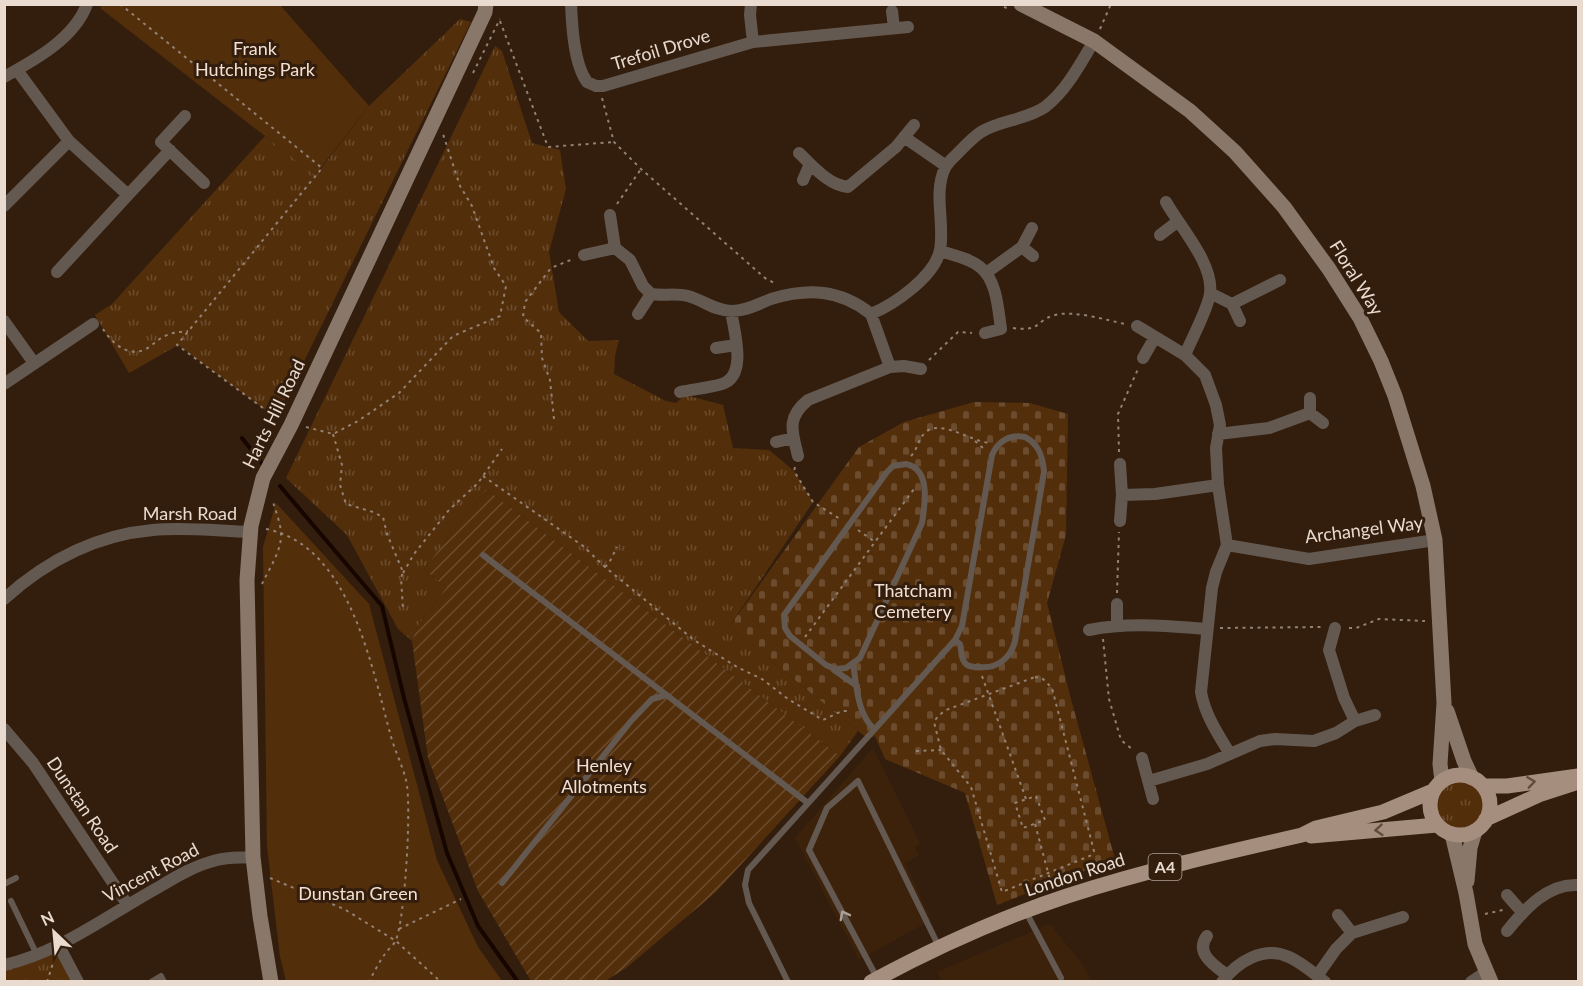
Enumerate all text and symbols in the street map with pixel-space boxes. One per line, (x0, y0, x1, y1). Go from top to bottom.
street label: Trefoil Drove (609, 24, 713, 74)
park label: Frank Hutchings Park (195, 37, 316, 80)
street label: Floral Way (1325, 236, 1389, 320)
street label: Harts Hill Road (237, 355, 309, 472)
street label: Marsh Road (143, 502, 237, 524)
street label: Archangel Way (1304, 511, 1425, 547)
park label: Thatcham Cemetery (874, 579, 952, 622)
street label: Dunstan Road (43, 752, 123, 857)
park label: Henley Allotments (561, 754, 647, 797)
one-way arrow (1525, 776, 1535, 789)
one-way arrow (1375, 823, 1384, 836)
street label: Vincent Road (99, 838, 202, 907)
street label: London Road (1022, 848, 1127, 901)
road number: A4 (1148, 854, 1182, 880)
park label: Dunstan Green (298, 882, 418, 904)
north arrow (24, 902, 84, 962)
text: N (38, 907, 57, 929)
one-way arrow (839, 911, 851, 922)

